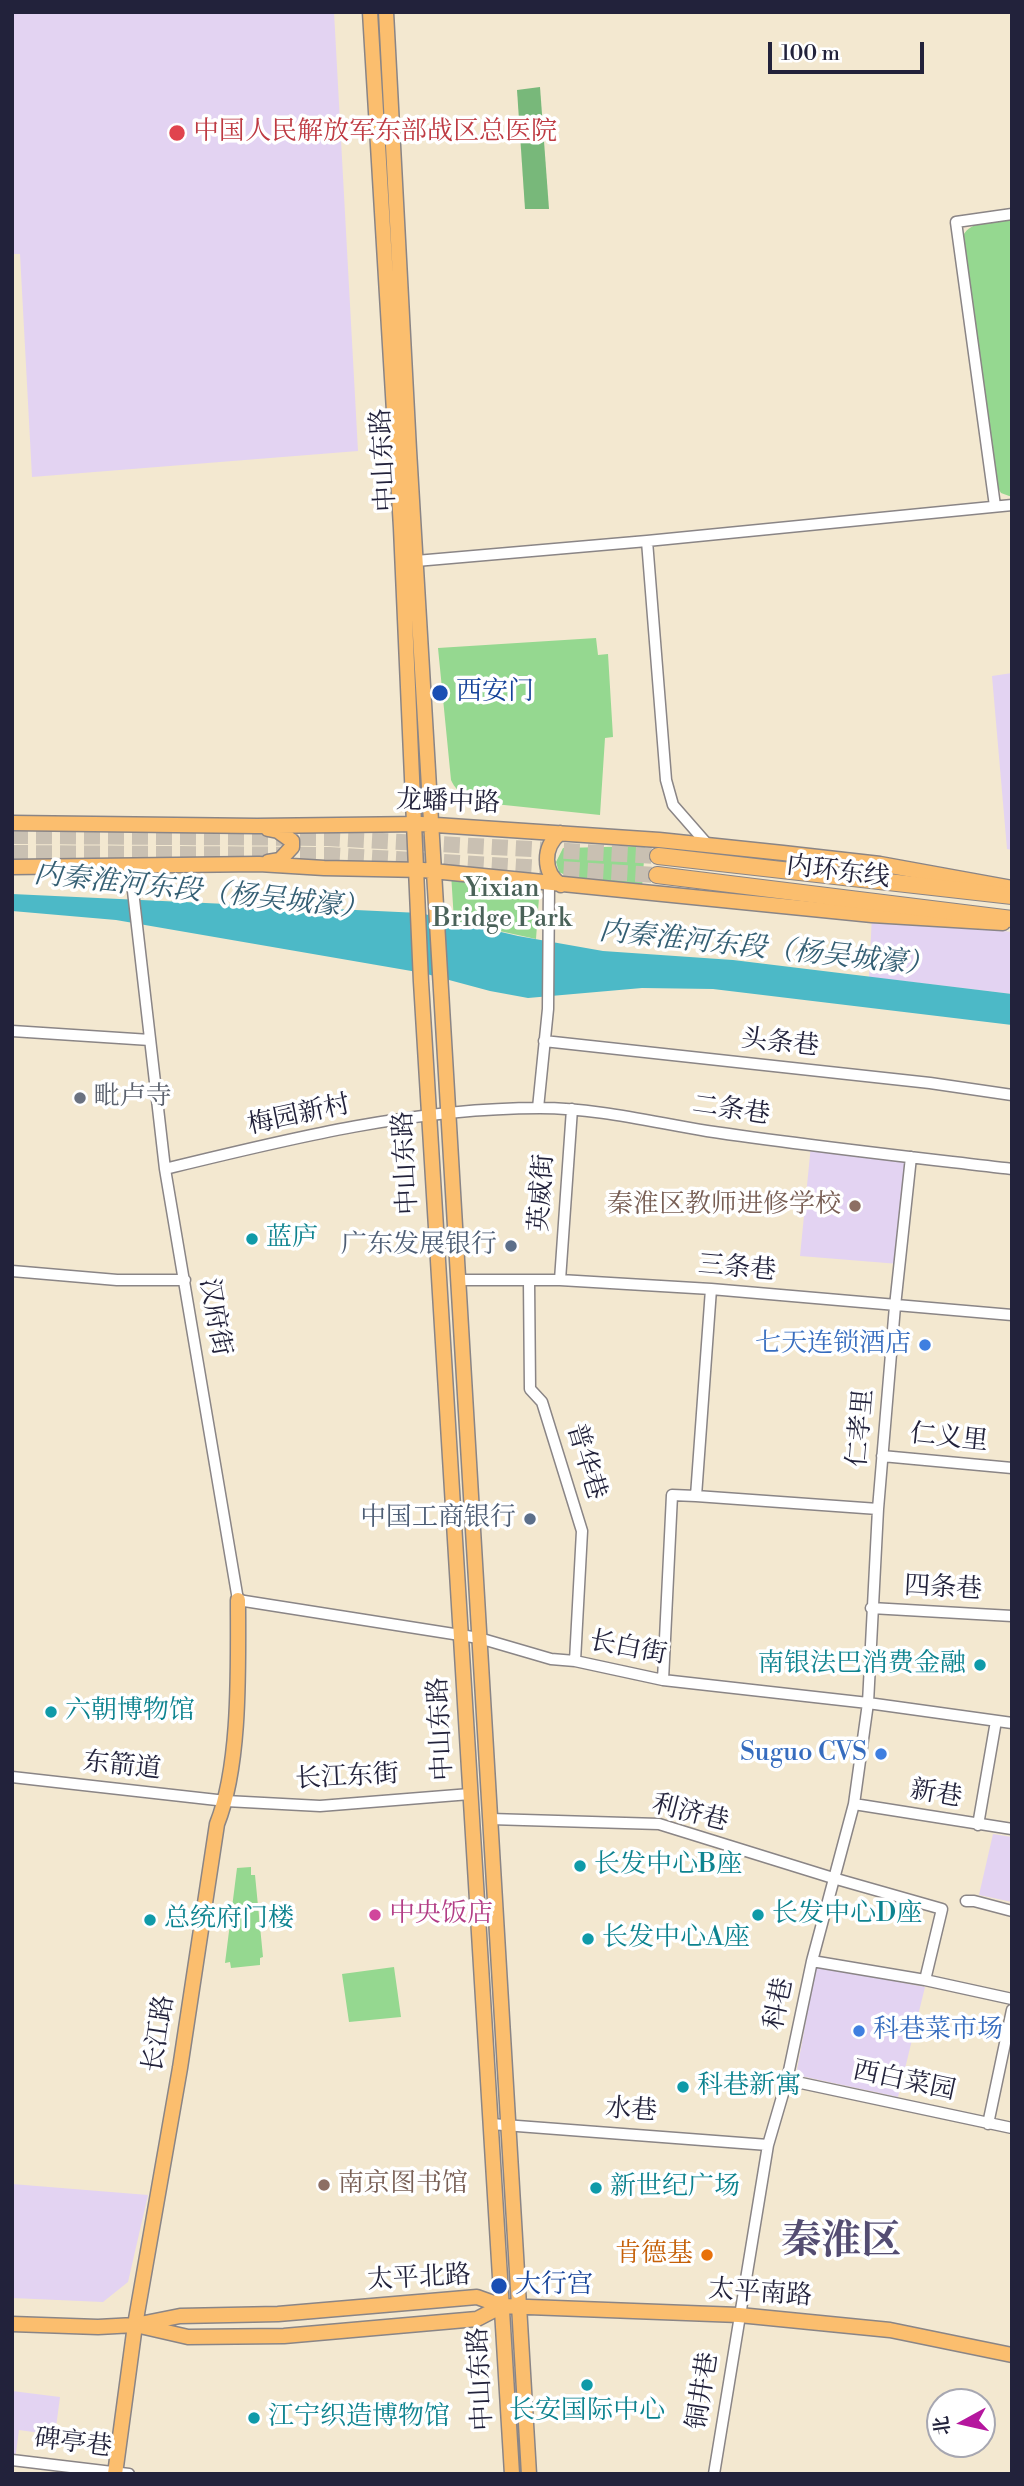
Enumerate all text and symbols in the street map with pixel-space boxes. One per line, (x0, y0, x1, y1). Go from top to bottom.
scale bar (772, 28, 928, 72)
text: 100 m (781, 41, 840, 67)
place label: 中国人民解放军东部战区总医院 (193, 117, 557, 149)
marker: 中国人民解放军东部战区总医院 (167, 123, 187, 143)
street label: 中山东路 (367, 407, 403, 513)
place label: 西安门 (456, 677, 534, 709)
marker: 西安门 (430, 683, 450, 703)
street label: 龙蟠中路 (395, 786, 501, 820)
street label: 内环东线 (784, 851, 892, 895)
water label: 内秦淮河东段（杨吴城濠） (32, 859, 370, 927)
park label: Yixian Bridge Park (432, 874, 572, 936)
water label: 内秦淮河东段（杨吴城濠） (597, 916, 935, 984)
street label: 头条巷 (740, 1024, 820, 1064)
place label: 毗卢寺 (94, 1082, 172, 1114)
marker: 毗卢寺 (72, 1090, 88, 1106)
street label: 梅园新村 (245, 1090, 353, 1142)
street label: 二条巷 (690, 1090, 772, 1132)
street label: 中山东路 (389, 1110, 425, 1216)
street label: 英威街 (525, 1153, 561, 1233)
place label: 秦淮区教师进修学校 (607, 1190, 841, 1222)
marker: 秦淮区教师进修学校 (847, 1198, 863, 1214)
place label: 蓝庐 (266, 1223, 318, 1255)
place label: 广东发展银行 (341, 1230, 497, 1262)
marker: 蓝庐 (244, 1231, 260, 1247)
marker: 广东发展银行 (503, 1238, 519, 1254)
street label: 三条巷 (697, 1250, 777, 1288)
street label: 汉府街 (192, 1276, 236, 1358)
place label: 七天连锁酒店 (755, 1329, 911, 1361)
marker: 七天连锁酒店 (917, 1337, 933, 1353)
street label: 仁孝里 (843, 1388, 881, 1468)
street label: 仁义里 (909, 1419, 989, 1459)
street label: 普华巷 (559, 1420, 611, 1504)
place label: 中国工商银行 (360, 1503, 516, 1535)
marker: 中国工商银行 (522, 1511, 538, 1527)
street label: 四条巷 (903, 1571, 983, 1607)
street label: 长白街 (587, 1626, 669, 1672)
place label: 南银法巴消费金融 (758, 1649, 966, 1681)
marker: 南银法巴消费金融 (972, 1657, 988, 1673)
street label: 中山东路 (424, 1676, 460, 1782)
place label: 六朝博物馆 (65, 1696, 195, 1728)
marker: 六朝博物馆 (43, 1704, 59, 1720)
place label: Suguo CVS (740, 1738, 867, 1770)
marker: Suguo CVS (873, 1746, 889, 1762)
street label: 东箭道 (82, 1747, 162, 1787)
street label: 长江东街 (294, 1760, 400, 1796)
street label: 新巷 (908, 1775, 964, 1815)
street label: 利济巷 (648, 1789, 732, 1839)
place label: 长发中心B座 (594, 1850, 742, 1882)
marker: 长发中心B座 (572, 1858, 588, 1874)
place label: 中央饭店 (389, 1899, 493, 1931)
place label: 长发中心D座 (772, 1899, 922, 1931)
place label: 总统府门楼 (164, 1904, 294, 1936)
marker: 中央饭店 (367, 1907, 383, 1923)
marker: 长发中心D座 (750, 1907, 766, 1923)
marker: 总统府门楼 (142, 1912, 158, 1928)
place label: 长发中心A座 (602, 1923, 750, 1955)
marker: 长发中心A座 (580, 1931, 596, 1947)
street label: 科巷 (759, 1975, 801, 2033)
street label: 长江路 (138, 1993, 182, 2075)
place label: 科巷菜市场 (873, 2015, 1003, 2047)
marker: 科巷菜市场 (851, 2023, 867, 2039)
street label: 西白菜园 (850, 2056, 958, 2108)
place label: 科巷新寓 (697, 2071, 801, 2103)
marker: 科巷新寓 (675, 2079, 691, 2095)
street label: 水巷 (604, 2094, 658, 2128)
place label: 南京图书馆 (338, 2169, 468, 2201)
place label: 新世纪广场 (610, 2172, 740, 2204)
marker: 南京图书馆 (316, 2177, 332, 2193)
marker: 新世纪广场 (588, 2180, 604, 2196)
district label: 秦淮区 (781, 2219, 901, 2267)
place label: 肯德基 (615, 2239, 693, 2271)
marker: 肯德基 (699, 2247, 715, 2263)
street label: 太平北路 (366, 2261, 472, 2297)
place label: 大行宫 (515, 2270, 593, 2302)
street label: 太平南路 (707, 2275, 813, 2313)
marker: 大行宫 (489, 2276, 509, 2296)
street label: 中山东路 (464, 2326, 500, 2432)
street label: 铜井巷 (682, 2350, 726, 2432)
marker: 长安国际中心 (579, 2377, 595, 2393)
north arrow (926, 2388, 996, 2458)
place label: 长安国际中心 (509, 2396, 665, 2428)
place label: 江宁织造博物馆 (268, 2402, 450, 2434)
marker: 江宁织造博物馆 (246, 2410, 262, 2426)
text: 北 (929, 2415, 955, 2437)
street label: 碑亭巷 (32, 2424, 114, 2464)

